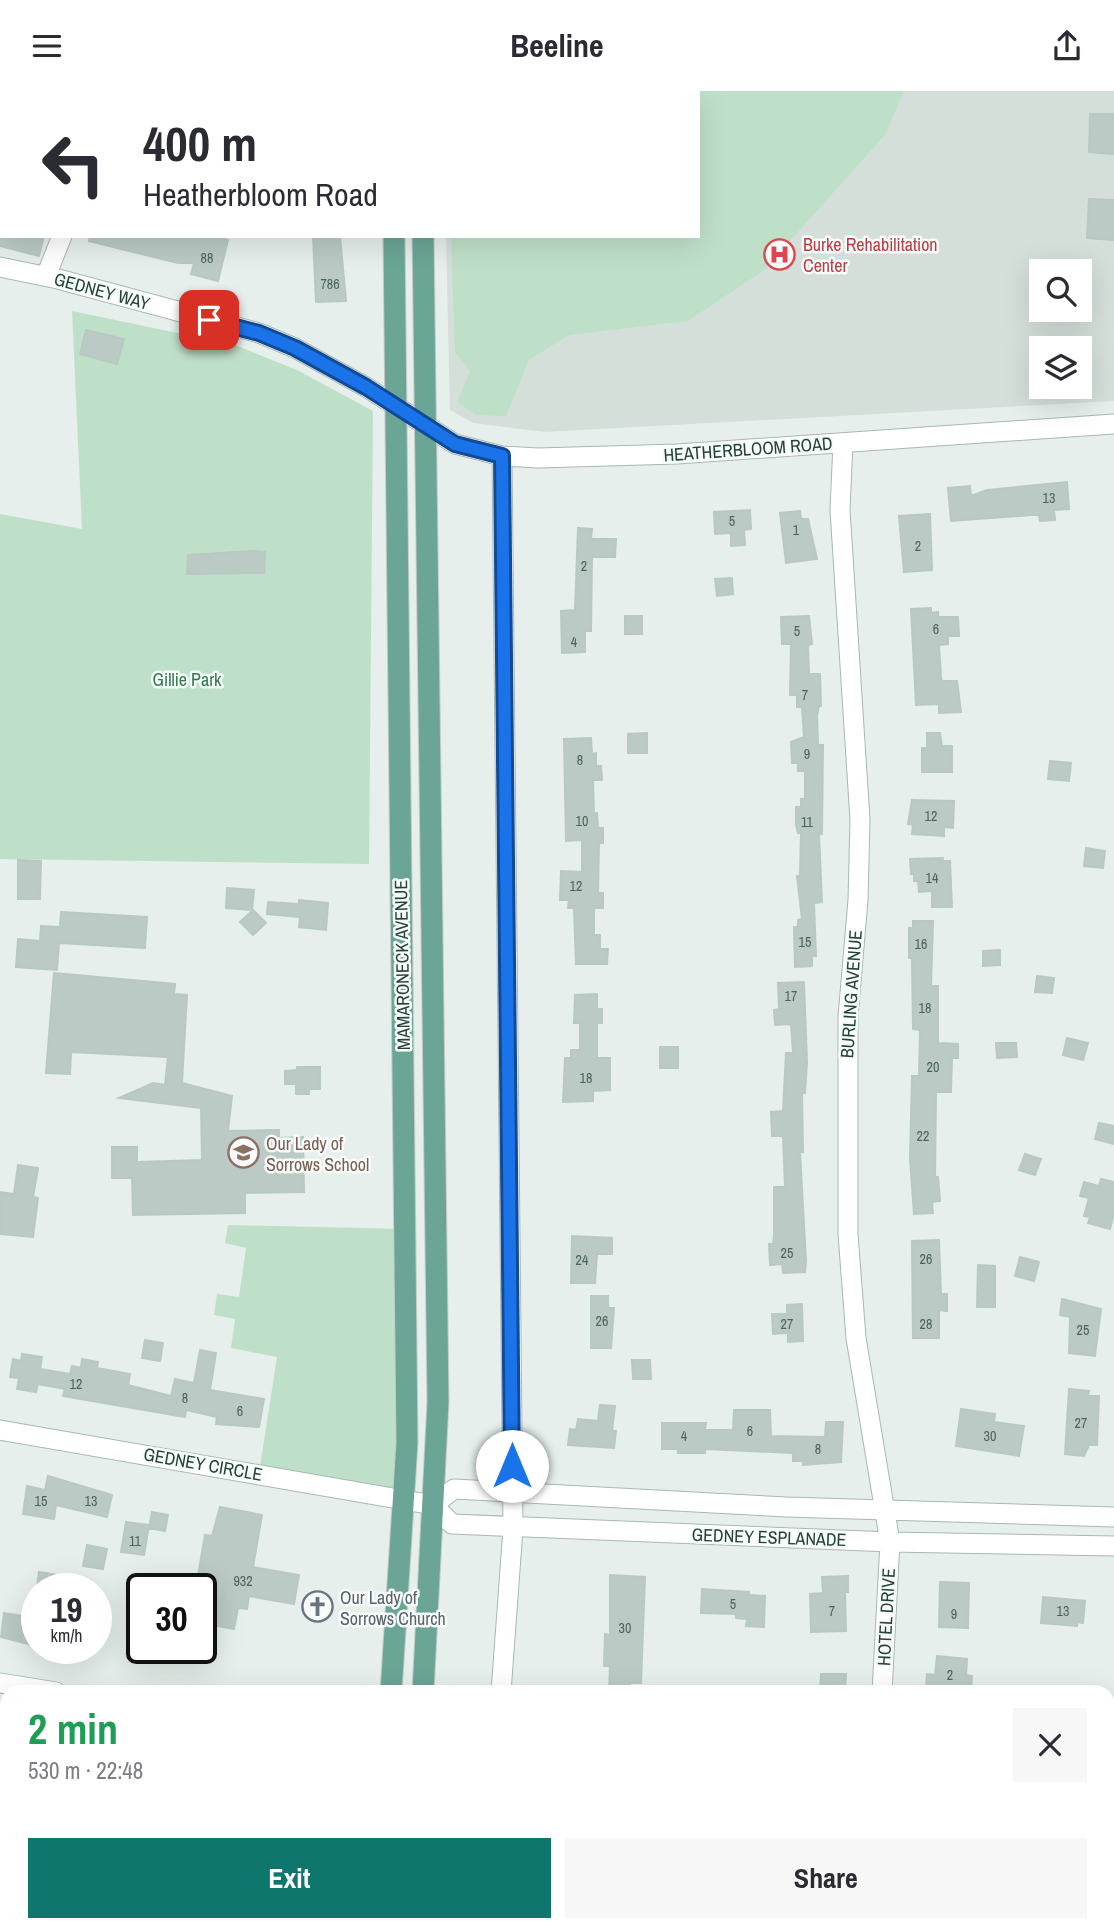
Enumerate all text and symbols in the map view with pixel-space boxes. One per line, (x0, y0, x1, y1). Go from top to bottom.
text: Beeline (510, 24, 604, 67)
icon: menu (28, 27, 66, 65)
icon: share (1048, 27, 1086, 65)
text: 400 m (143, 110, 257, 176)
icon: left (28, 119, 119, 210)
text: Heatherbloom Road (143, 173, 378, 216)
place label: Burke Rehabilitation Center (803, 232, 938, 278)
hospital icon: Burke Rehabilitation Center (763, 237, 797, 271)
house number: 88 (201, 249, 213, 267)
map controls (1029, 259, 1092, 399)
button: search (1029, 259, 1092, 322)
street label: GEDNEY WAY (51, 266, 153, 316)
house number: 786 (320, 275, 340, 293)
pin (179, 290, 239, 350)
icon: arrive (190, 301, 228, 339)
button: layers (1029, 336, 1092, 399)
street label: HEATHERBLOOM ROAD (663, 431, 833, 467)
house number: 13 (1043, 489, 1055, 507)
house number: 5 (729, 512, 735, 530)
house number: 1 (793, 521, 800, 539)
house number: 2 (915, 537, 921, 555)
house number: 2 (581, 557, 587, 575)
house number: 6 (933, 620, 939, 638)
house number: 5 (794, 622, 800, 640)
house number: 4 (571, 633, 578, 651)
park label: Gillie Park (153, 667, 222, 692)
house number: 7 (802, 686, 808, 704)
house number: 9 (804, 745, 810, 763)
house number: 8 (577, 751, 583, 769)
house number: 12 (925, 807, 937, 825)
house number: 10 (576, 812, 588, 830)
house number: 11 (801, 813, 814, 831)
house number: 14 (926, 869, 939, 887)
house number: 12 (570, 877, 582, 895)
street label: MAMARONECK AVENUE (388, 880, 416, 1050)
street label: BURLING AVENUE (834, 929, 868, 1059)
house number: 15 (799, 933, 811, 951)
house number: 16 (915, 935, 927, 953)
house number: 17 (785, 987, 797, 1005)
house number: 18 (919, 999, 931, 1017)
house number: 20 (927, 1058, 939, 1076)
house number: 18 (580, 1069, 592, 1087)
house number: 22 (917, 1127, 929, 1145)
place label: Our Lady of Sorrows School (266, 1131, 369, 1177)
school or university icon: Our Lady of Sorrows School (226, 1136, 260, 1170)
house number: 25 (781, 1244, 793, 1262)
house number: 26 (920, 1250, 932, 1268)
house number: 24 (576, 1251, 589, 1269)
house number: 26 (596, 1312, 608, 1330)
house number: 27 (781, 1315, 793, 1333)
house number: 28 (920, 1315, 932, 1333)
house number: 25 (1077, 1321, 1089, 1339)
house number: 12 (70, 1375, 82, 1393)
house number: 8 (182, 1389, 188, 1407)
house number: 6 (237, 1402, 243, 1420)
house number: 27 (1075, 1414, 1087, 1432)
house number: 6 (747, 1422, 753, 1440)
house number: 4 (681, 1427, 688, 1445)
house number: 30 (984, 1427, 996, 1445)
position arrow (475, 1429, 549, 1503)
house number: 8 (815, 1440, 821, 1458)
street label: GEDNEY CIRCLE (142, 1441, 264, 1487)
house number: 15 (35, 1492, 47, 1510)
house number: 13 (85, 1492, 97, 1510)
street label: GEDNEY ESPLANADE (691, 1522, 847, 1552)
house number: 11 (129, 1532, 142, 1550)
street label: HOTEL DRIVE (871, 1567, 901, 1667)
house number: 932 (233, 1572, 253, 1590)
speed limit sign: 30 (126, 1573, 217, 1664)
place label: Our Lady of Sorrows Church (340, 1585, 446, 1631)
text: 19 (51, 1586, 82, 1633)
church icon: Our Lady of Sorrows Church (300, 1590, 334, 1624)
house number: 5 (730, 1595, 736, 1613)
house number: 7 (829, 1602, 835, 1620)
house number: 13 (1057, 1602, 1069, 1620)
house number: 9 (951, 1605, 957, 1623)
house number: 30 (619, 1619, 631, 1637)
text: km/h (51, 1623, 83, 1648)
house number: 2 (947, 1666, 953, 1684)
text: 2 min (28, 1701, 118, 1757)
button: close (1013, 1708, 1087, 1782)
text: 530 m · 22:48 (28, 1755, 143, 1786)
button: Exit (28, 1838, 551, 1918)
button: Share (565, 1838, 1087, 1918)

